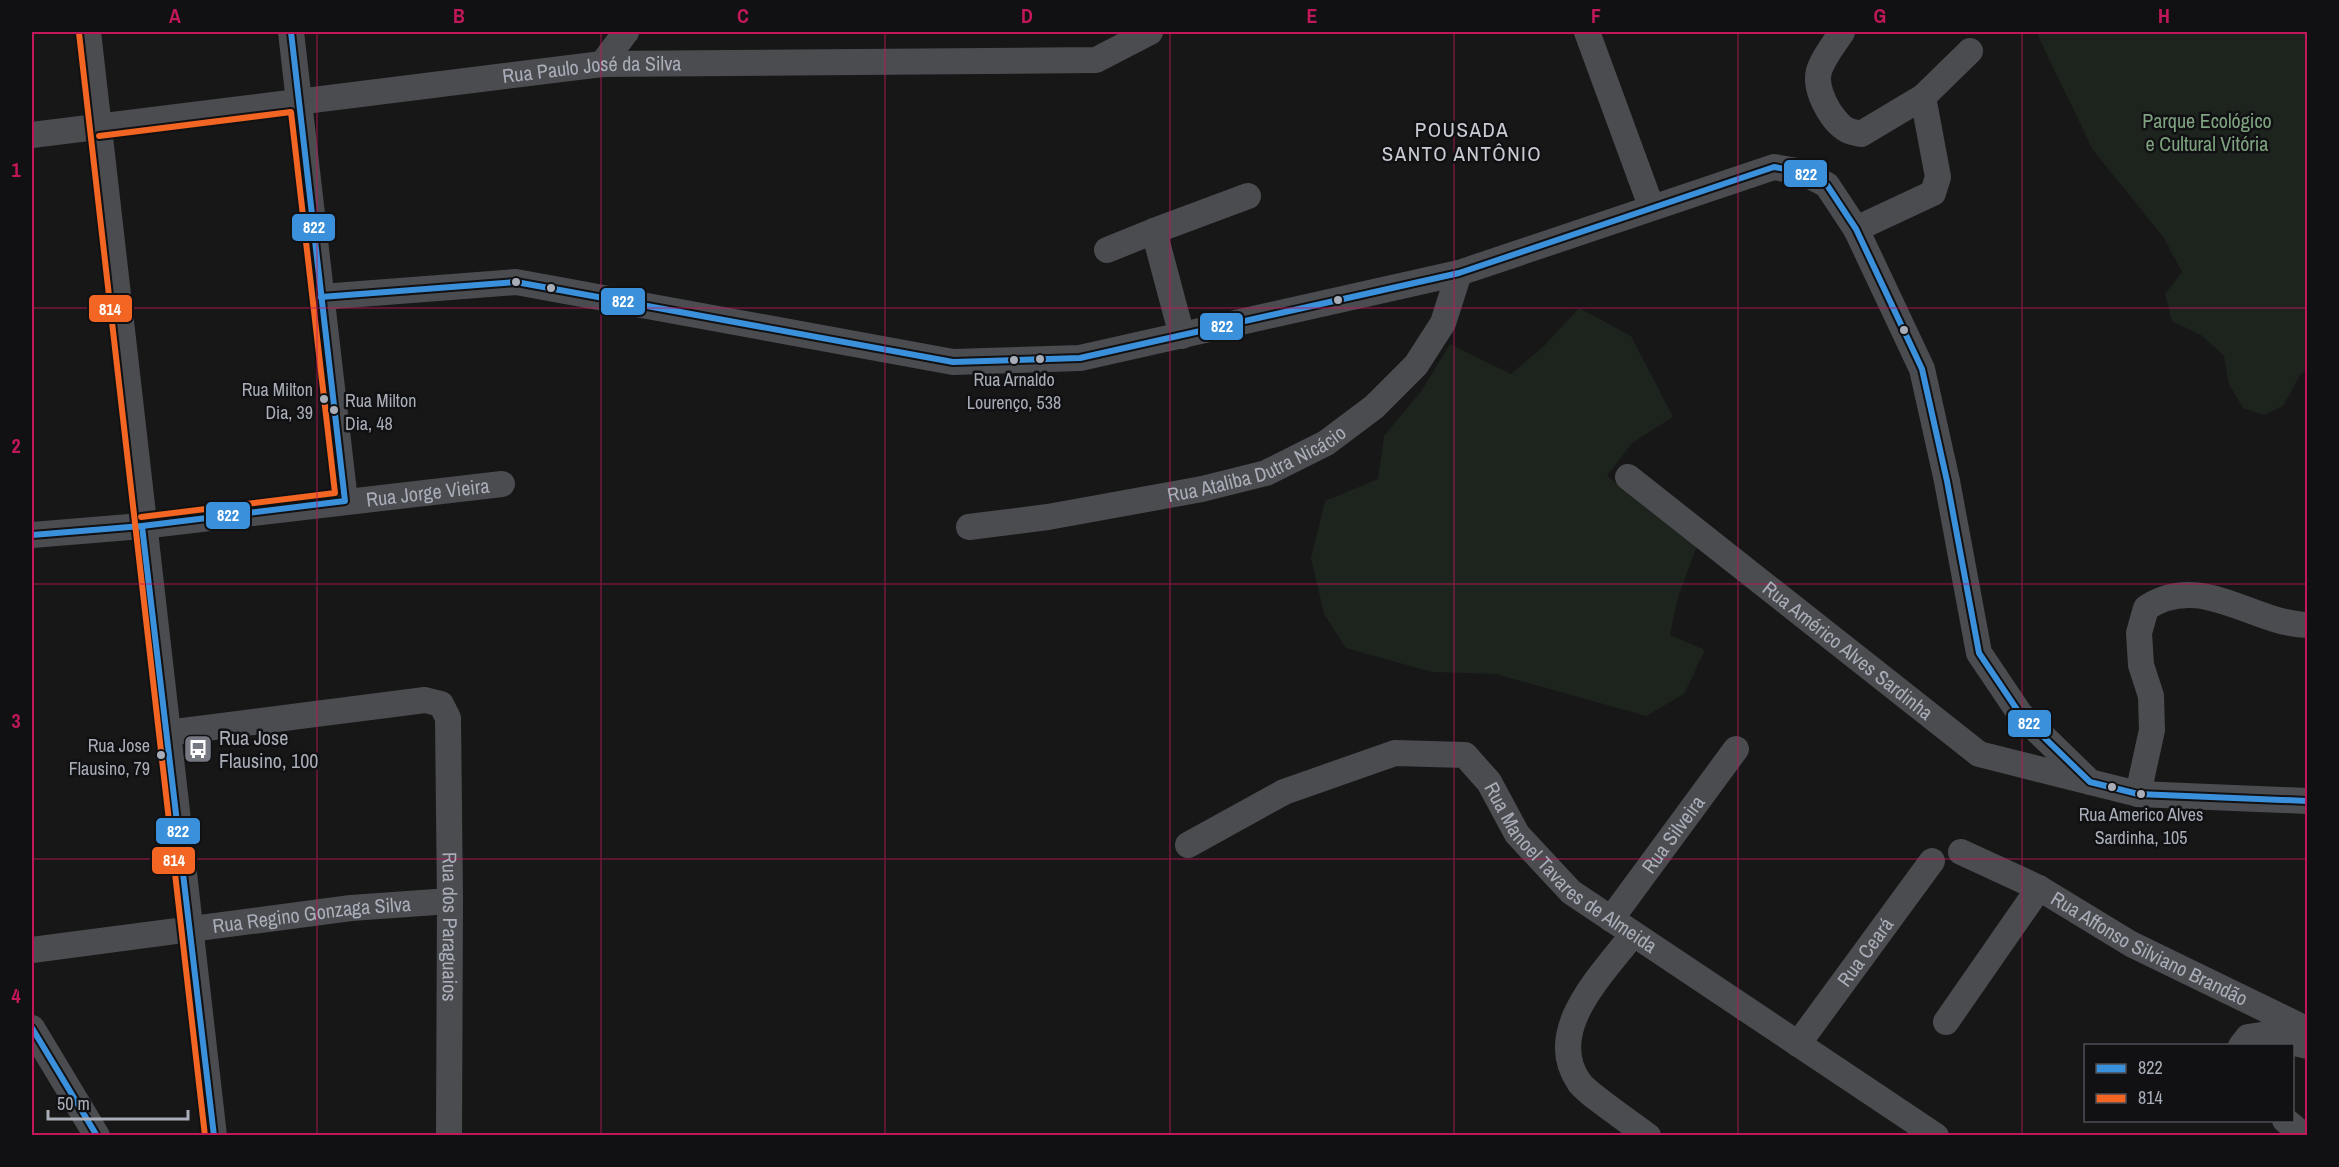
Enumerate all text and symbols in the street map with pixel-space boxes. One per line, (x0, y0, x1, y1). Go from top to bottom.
text: A (169, 2, 181, 29)
text: B (453, 2, 465, 29)
text: C (737, 2, 749, 29)
text: D (1021, 2, 1033, 29)
text: E (1307, 2, 1318, 29)
text: F (1591, 2, 1601, 29)
text: G (1874, 2, 1886, 29)
text: H (2158, 2, 2170, 29)
street label: Rua Paulo José da Silva (501, 49, 682, 89)
park label: Parque Ecológico e Cultural Vitória (2142, 107, 2272, 157)
district label: POUSADA SANTO ANTÔNIO (1382, 115, 1542, 168)
text: 1 (11, 156, 21, 183)
line badge: 822 (1783, 159, 1828, 188)
text: 822 (1795, 163, 1817, 185)
line badge: 822 (291, 213, 336, 242)
text: 822 (303, 216, 325, 238)
unlabelled marker (510, 276, 522, 288)
unlabelled marker (545, 282, 557, 294)
line badge: 822 (600, 287, 646, 316)
text: 822 (612, 290, 634, 312)
line badge: 814 (88, 294, 133, 323)
unlabelled marker (1332, 294, 1344, 306)
text: 814 (99, 298, 122, 320)
line badge: 822 (1199, 312, 1244, 341)
text: 822 (1211, 315, 1233, 337)
unlabelled marker (1898, 324, 1910, 336)
unlabelled marker (1034, 353, 1046, 365)
marker: Rua Arnaldo Lourenço, 538 (1008, 354, 1020, 366)
place label: Rua Arnaldo Lourenço, 538 (967, 367, 1061, 415)
place label: Rua Milton Dia, 39 (242, 377, 313, 425)
place label: Rua Milton Dia, 48 (345, 388, 416, 436)
marker: Rua Milton Dia, 39 (318, 393, 330, 405)
marker: Rua Milton Dia, 48 (328, 404, 340, 416)
street label: Rua Ataliba Dutra Nicácio (1165, 419, 1351, 508)
text: 2 (11, 432, 21, 459)
street label: Rua Jorge Vieira (365, 472, 491, 513)
line badge: 822 (205, 501, 251, 530)
text: 822 (217, 504, 239, 526)
street label: Rua Américo Alves Sardinha (1757, 574, 1939, 726)
text: 3 (11, 707, 21, 734)
line badge: 822 (2007, 709, 2052, 738)
text: 822 (2018, 712, 2040, 734)
place label: Rua Jose Flausino, 100 (219, 724, 318, 774)
place label: Rua Jose Flausino, 79 (69, 733, 150, 781)
bus stop icon: Rua Jose Flausino, 100 (182, 733, 214, 765)
marker: Rua Jose Flausino, 79 (155, 749, 167, 761)
street label: Rua Manoel Tavares de Almeida (1478, 777, 1663, 959)
unlabelled marker (2106, 781, 2118, 793)
marker: Rua Americo Alves Sardinha, 105 (2135, 788, 2147, 800)
street label: Rua Silveira (1635, 790, 1710, 878)
place label: Rua Americo Alves Sardinha, 105 (2079, 802, 2203, 850)
line badge: 822 (155, 817, 201, 845)
text: 822 (167, 820, 189, 842)
line badge: 814 (151, 846, 196, 875)
text: 814 (163, 849, 186, 871)
street label: Rua dos Paraguaios (436, 852, 464, 1002)
street label: Rua Affonso Silviano Brandão (2046, 885, 2252, 1012)
street label: Rua Regino Gonzaga Silva (211, 890, 412, 939)
street label: Rua Ceará (1831, 912, 1899, 992)
text: 4 (11, 982, 21, 1009)
legend (2084, 1044, 2294, 1122)
text: 822 (2138, 1055, 2163, 1080)
scale bar (48, 1083, 188, 1121)
text: 814 (2138, 1085, 2163, 1110)
text: 50 m (57, 1091, 90, 1116)

